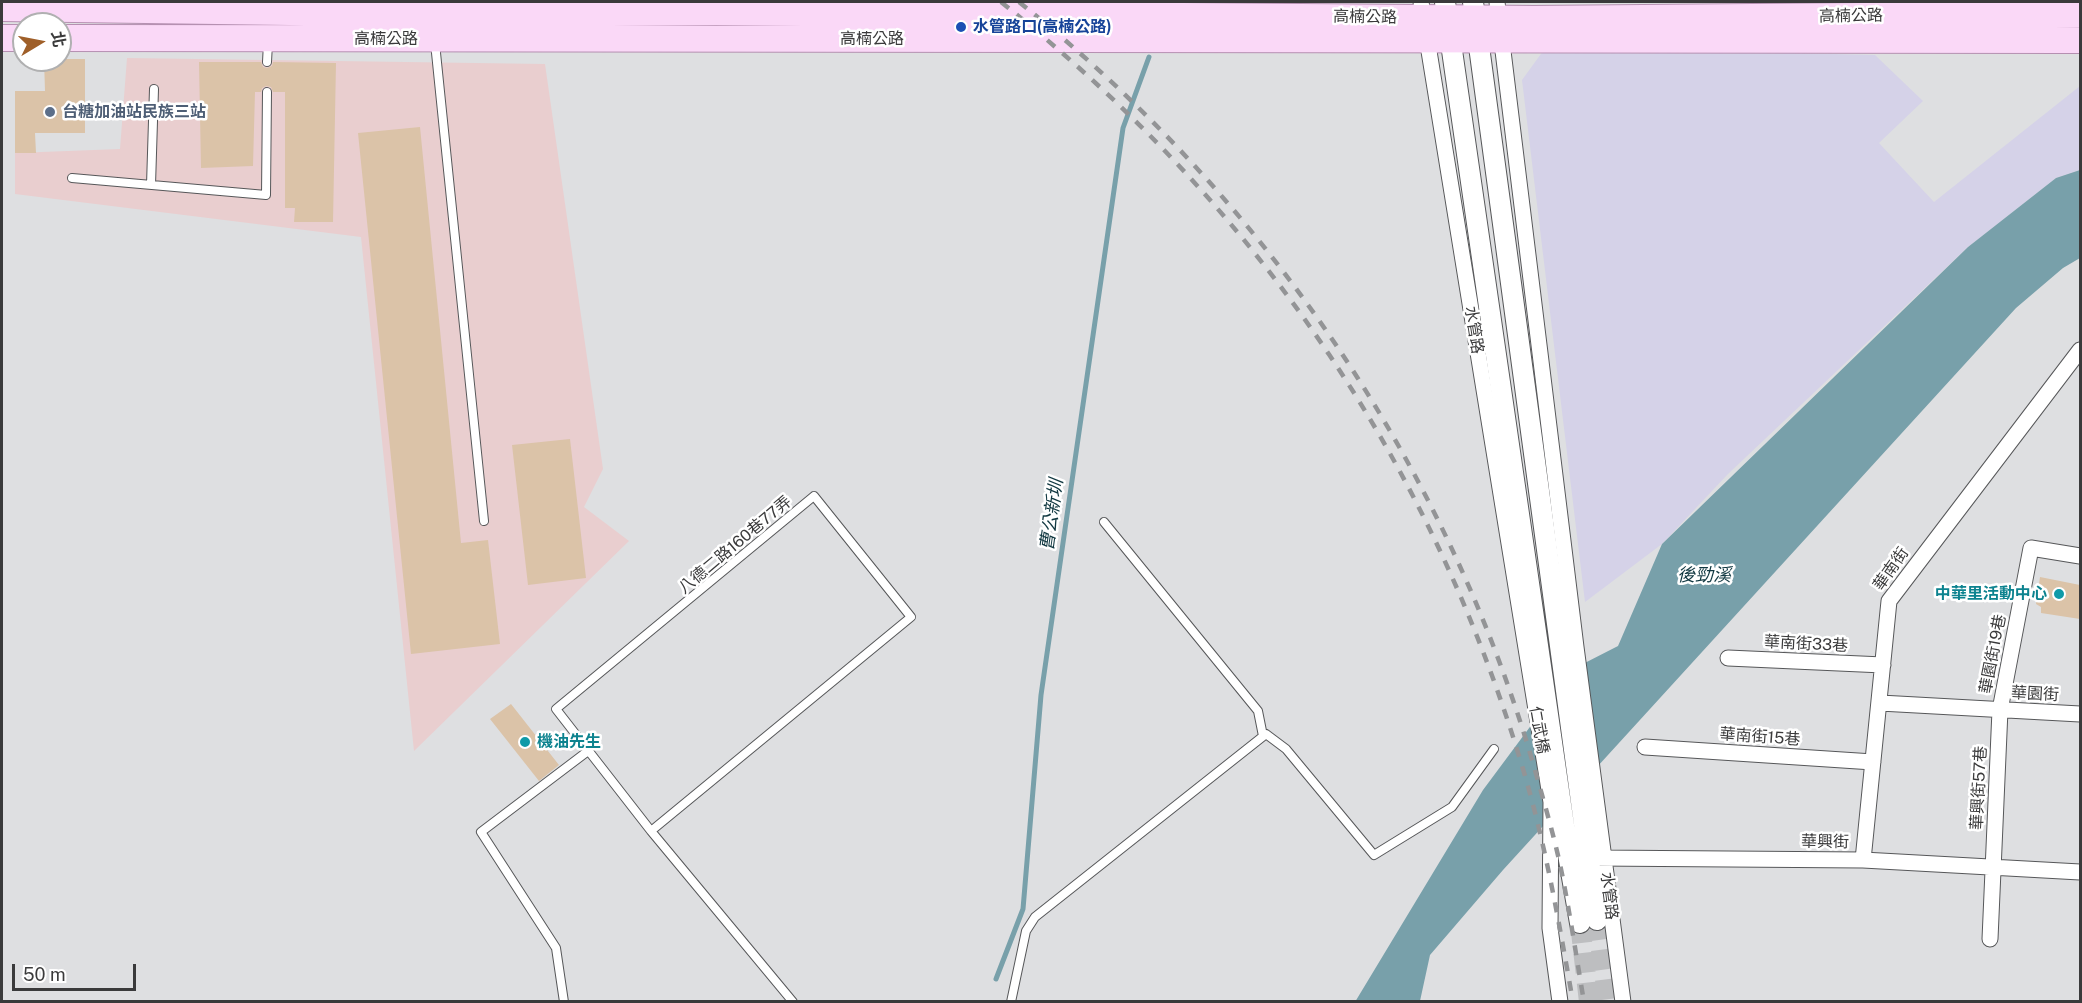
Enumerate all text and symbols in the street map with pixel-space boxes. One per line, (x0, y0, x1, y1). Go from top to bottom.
street label: 高楠公路 (1819, 6, 1883, 26)
street label: 高楠公路 (1333, 7, 1397, 27)
north arrow (12, 12, 72, 72)
place label: 水管路口(高楠公路) (973, 17, 1112, 37)
marker: 水管路口(高楠公路) (954, 20, 968, 34)
street label: 高楠公路 (354, 29, 418, 49)
street label: 高楠公路 (840, 29, 904, 49)
text: 北 (48, 30, 69, 49)
place label: 台糖加油站民族三站 (62, 102, 206, 122)
marker: 台糖加油站民族三站 (43, 105, 57, 119)
street label: 水管路 (1461, 305, 1487, 355)
water label: 曹公新圳 (1036, 478, 1068, 552)
street label: 八德二路160巷77弄 (675, 492, 795, 598)
street label: 華南街 (1869, 544, 1913, 594)
water label: 後勁溪 (1677, 564, 1731, 586)
place label: 中華里活動中心 (1935, 584, 2047, 604)
marker: 中華里活動中心 (2052, 587, 2066, 601)
street label: 華園街19巷 (1976, 613, 2010, 695)
street label: 華南街33巷 (1764, 632, 1848, 656)
street label: 華園街 (2011, 683, 2059, 705)
street label: 仁武橋 (1525, 705, 1553, 755)
street label: 華南街15巷 (1719, 725, 1801, 749)
place label: 機油先生 (537, 732, 601, 752)
marker: 機油先生 (518, 735, 532, 749)
street label: 華興街57巷 (1967, 746, 1991, 830)
street label: 華興街 (1801, 832, 1849, 852)
street label: 水管路 (1597, 871, 1621, 921)
scale bar (15, 952, 140, 990)
text: 50 m (23, 964, 66, 985)

